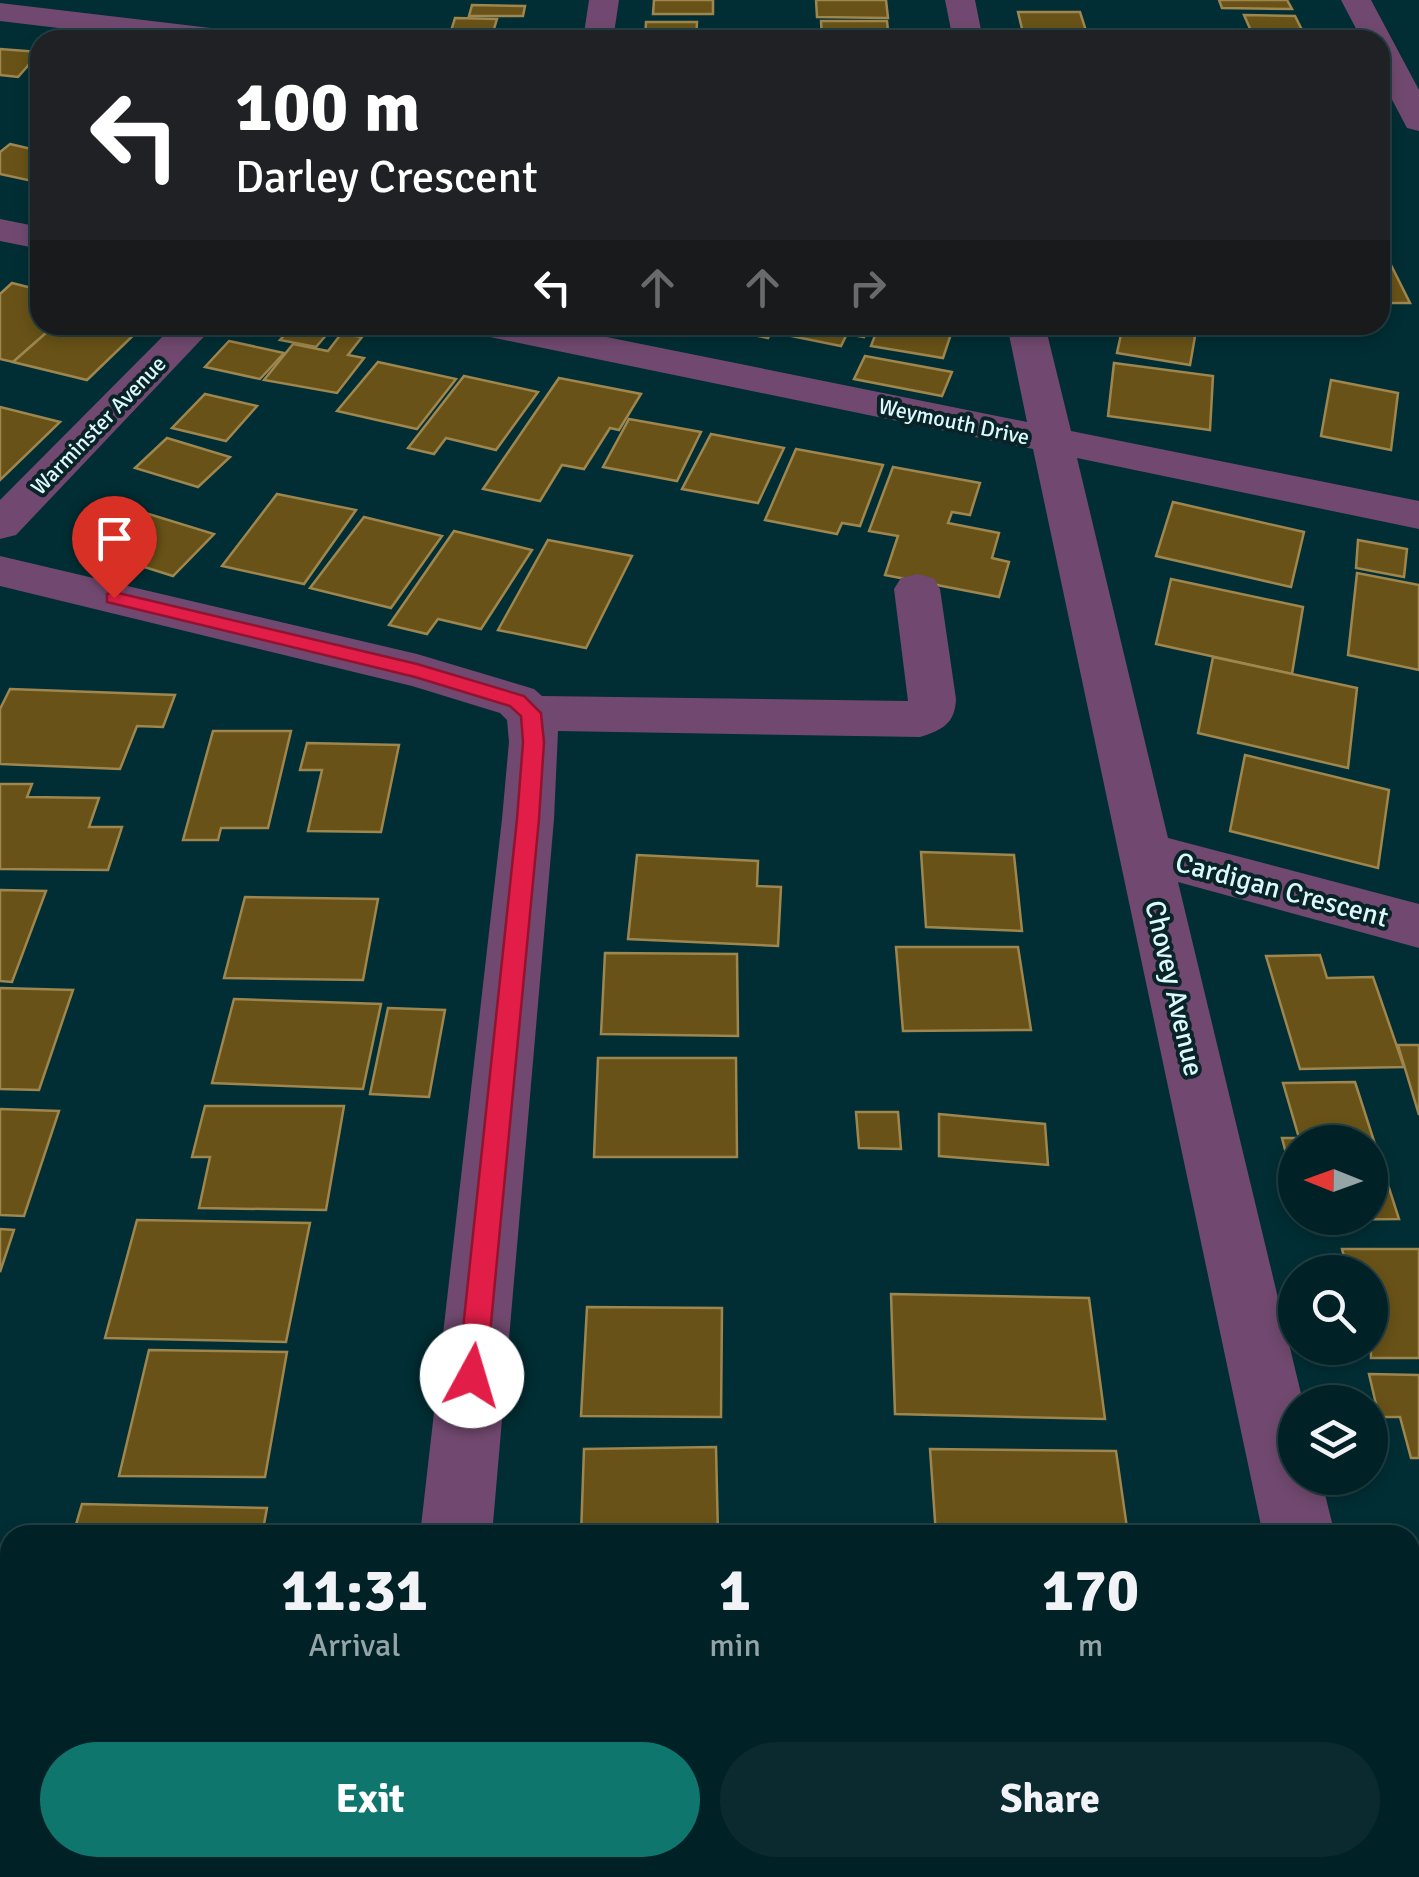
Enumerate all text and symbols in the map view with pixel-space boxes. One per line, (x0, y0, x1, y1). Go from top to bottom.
text: 100 m (235, 64, 420, 150)
icon: left (70, 70, 200, 200)
text: Darley Crescent (235, 150, 538, 205)
icon: left (525, 260, 580, 315)
icon: ahead (630, 260, 685, 315)
icon: ahead (735, 260, 790, 315)
icon: right (840, 260, 895, 315)
street label: Warminster Avenue (25, 350, 171, 500)
street label: Weymouth Drive (876, 392, 1032, 451)
pin (72, 496, 157, 599)
icon: arrive (87, 511, 142, 566)
street label: Cardigan Crescent (1172, 845, 1392, 935)
street label: Chovey Avenue (1137, 897, 1211, 1079)
north arrow (1278, 1125, 1388, 1235)
map controls (1278, 1125, 1388, 1495)
button: search (1278, 1255, 1388, 1365)
position arrow (420, 1324, 524, 1428)
button: layers (1278, 1385, 1388, 1495)
text: 11:31 (281, 1554, 428, 1628)
text: 1 (719, 1554, 751, 1628)
text: 170 (1042, 1554, 1139, 1628)
text: Arrival (309, 1626, 401, 1665)
text: min (709, 1626, 761, 1665)
text: m (1078, 1626, 1103, 1665)
button: Exit (40, 1742, 700, 1857)
button: Share (720, 1742, 1380, 1857)

